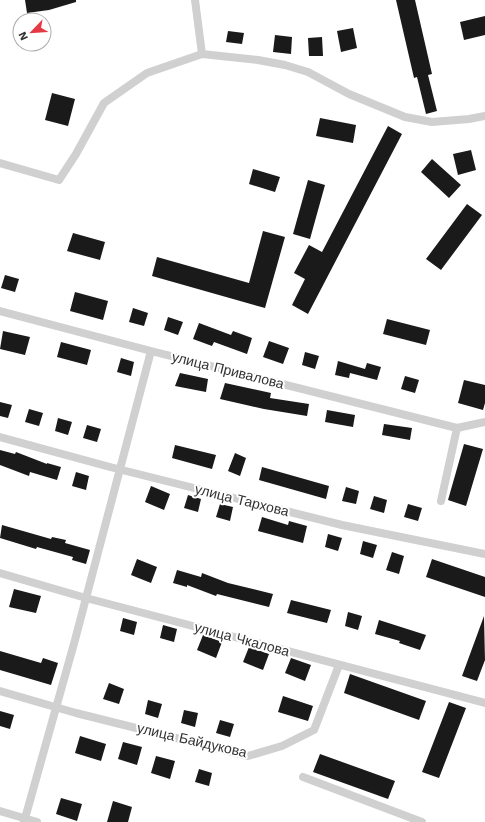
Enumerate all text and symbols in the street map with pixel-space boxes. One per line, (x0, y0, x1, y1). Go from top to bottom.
north arrow (12, 12, 52, 52)
text: N (16, 30, 31, 42)
street label: улица Привалова (170, 348, 286, 392)
street label: улица Тархова (193, 481, 291, 519)
street label: улица Чкалова (193, 619, 292, 659)
street label: улица Байдукова (135, 720, 249, 760)

